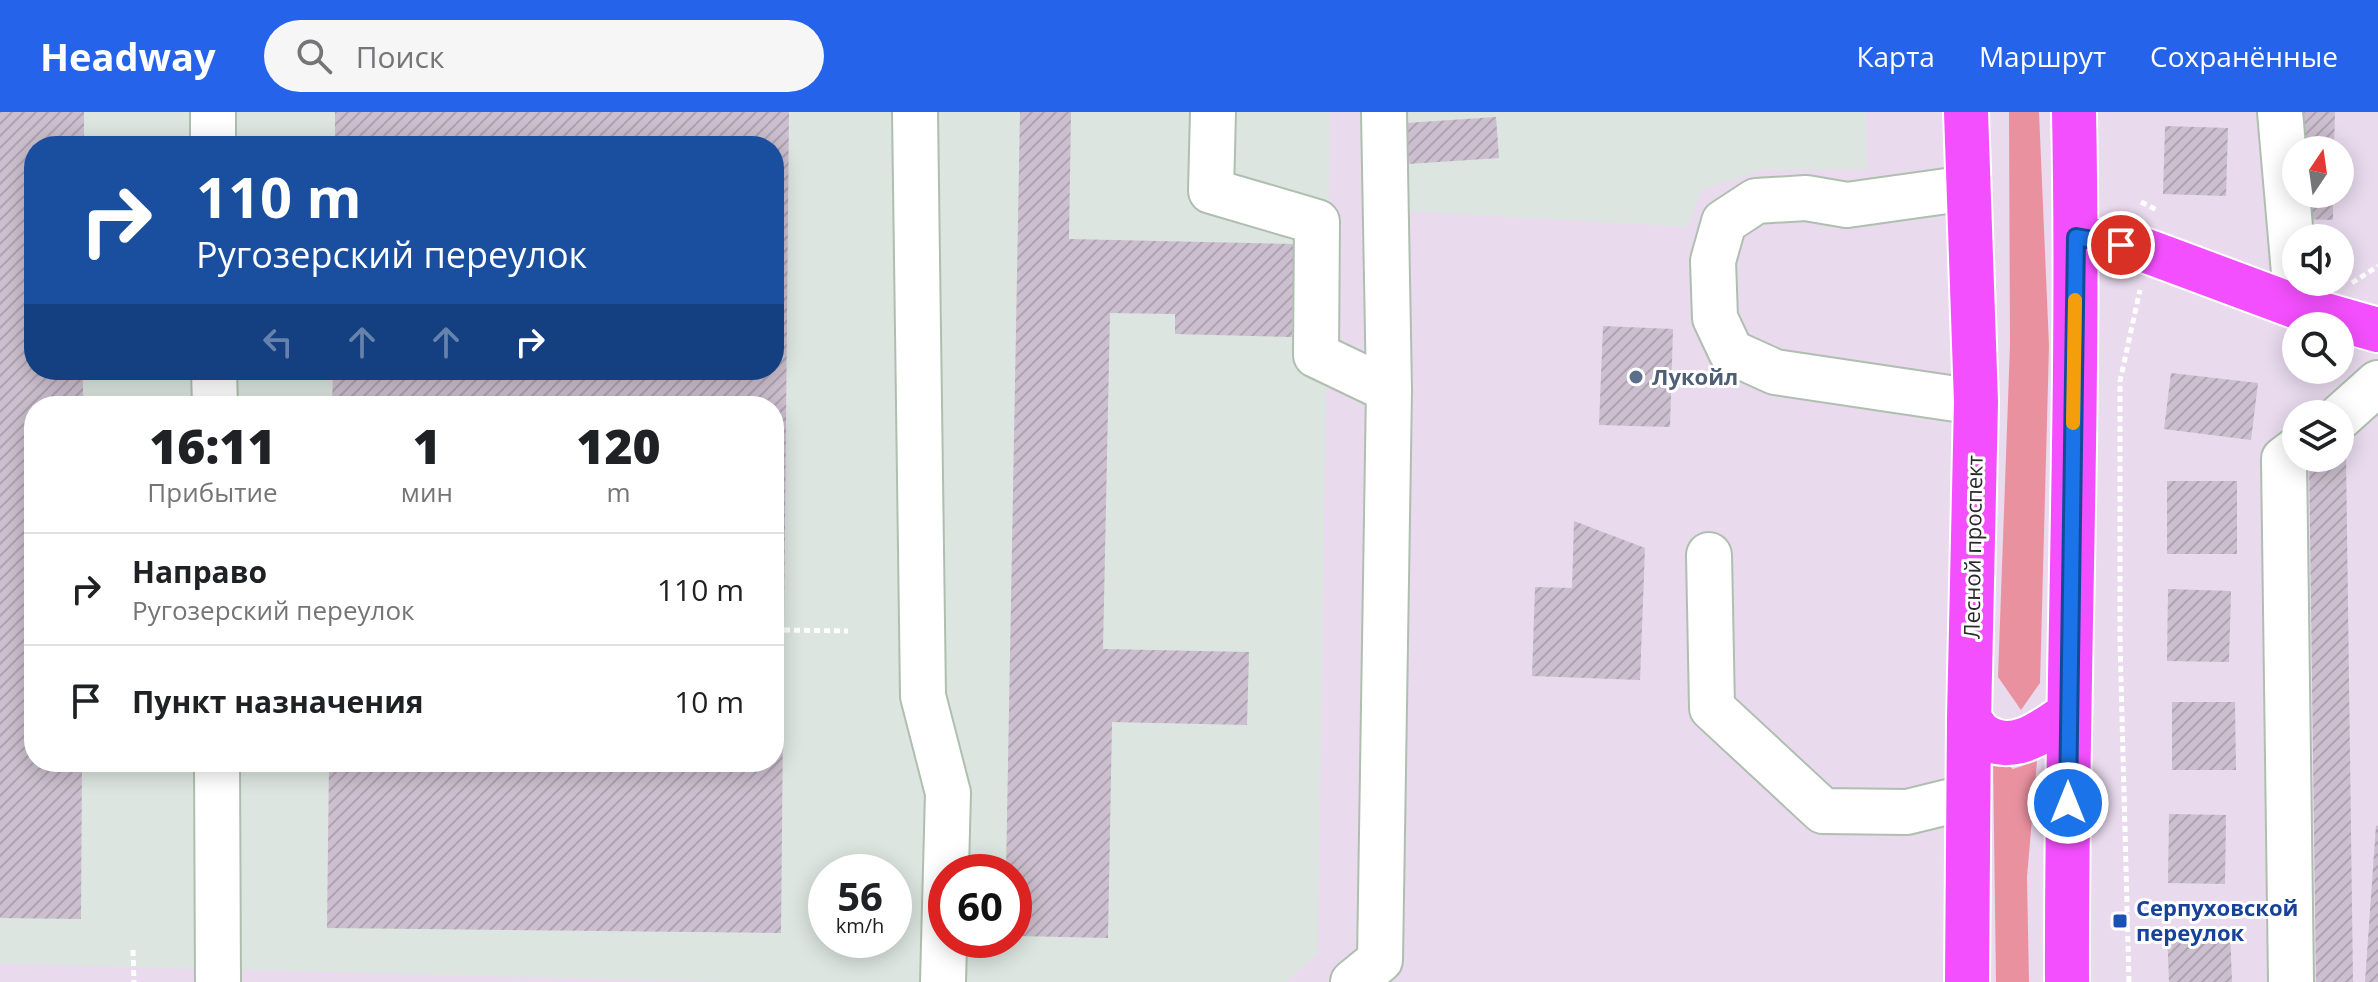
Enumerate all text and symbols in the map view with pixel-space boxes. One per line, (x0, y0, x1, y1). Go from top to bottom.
search box (264, 20, 824, 92)
text: Headway (40, 30, 216, 82)
icon: search (292, 34, 336, 78)
text: Поиск (356, 36, 444, 77)
text: Карта (1856, 37, 1935, 75)
text: Маршрут (1979, 37, 2106, 75)
text: Сохранённые (2150, 37, 2338, 75)
north arrow (2282, 136, 2354, 208)
map controls (2282, 136, 2354, 472)
text: 110 m (196, 158, 362, 234)
icon: right (64, 168, 168, 272)
pin (2087, 211, 2155, 279)
icon: arrive (2099, 223, 2143, 267)
button: sound (2282, 224, 2354, 296)
text: Ругозерский переулок (196, 230, 587, 279)
button: search (2282, 312, 2354, 384)
icon: left (256, 320, 300, 364)
icon: ahead (340, 320, 384, 364)
icon: ahead (424, 320, 468, 364)
icon: right (508, 320, 552, 364)
place label: Лукойл (1652, 361, 1738, 391)
marker: Лукойл (1627, 368, 1645, 386)
button: layers (2282, 400, 2354, 472)
text: 16:11 (149, 413, 276, 478)
text: 1 (413, 413, 441, 478)
text: 120 (576, 413, 661, 478)
street label: Лесной проспект (1955, 455, 1989, 639)
text: Прибытие (147, 474, 278, 510)
text: мин (401, 474, 453, 510)
text: m (606, 474, 630, 510)
text: Направо (132, 551, 267, 592)
icon: right (64, 567, 108, 611)
text: 110 m (657, 569, 744, 610)
text: Ругозерский переулок (132, 592, 415, 628)
icon: arrive (64, 679, 108, 723)
text: Пункт назначения (132, 681, 424, 722)
text: 10 m (674, 681, 744, 722)
position arrow (2026, 761, 2110, 845)
speed limit sign: 60 (928, 854, 1032, 958)
text: 56 (837, 868, 883, 923)
place label: Серпуховской переулок (2136, 892, 2298, 947)
text: km/h (836, 912, 884, 939)
marker: Серпуховской переулок (2111, 912, 2129, 930)

